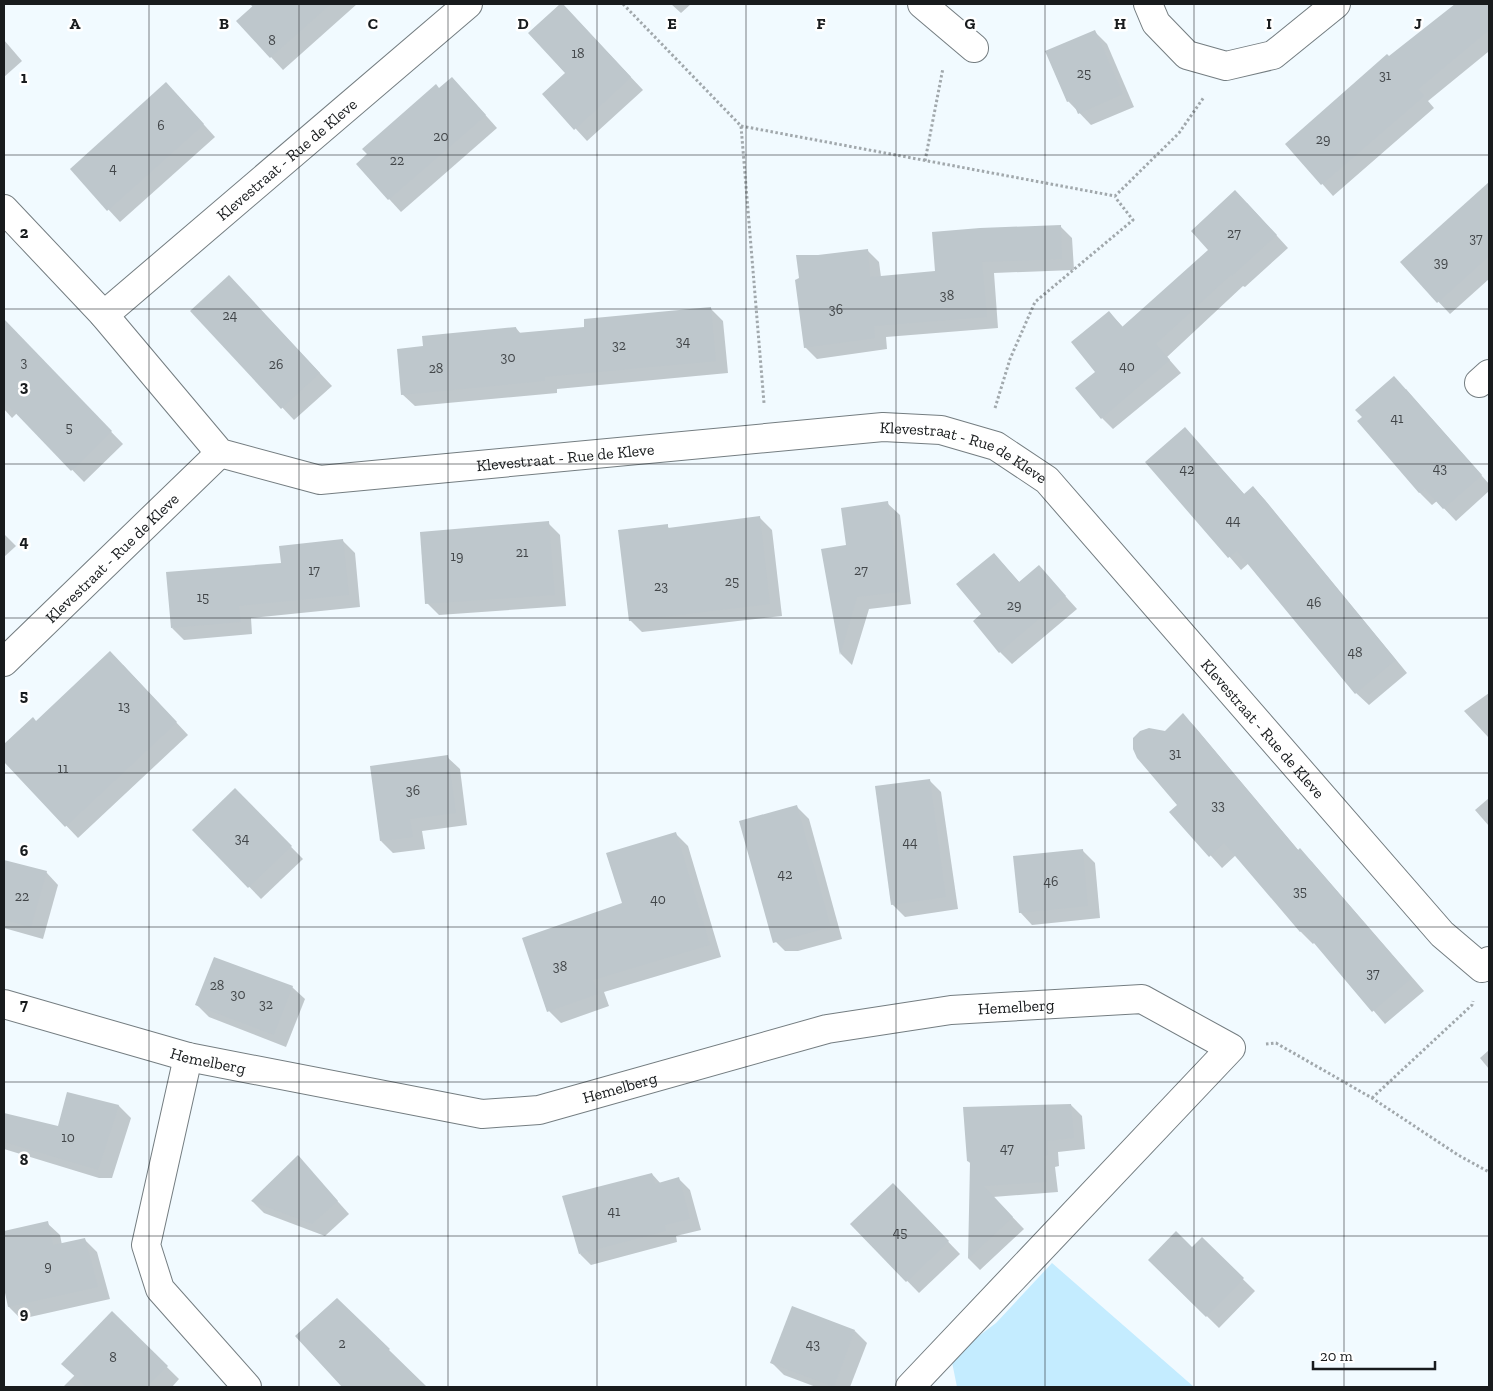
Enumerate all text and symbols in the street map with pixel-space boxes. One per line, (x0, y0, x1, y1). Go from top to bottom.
text: A (70, 14, 81, 33)
text: B (219, 14, 229, 33)
text: C (368, 14, 378, 33)
text: D (517, 14, 529, 33)
text: E (667, 14, 677, 33)
text: F (816, 14, 826, 33)
text: G (965, 14, 976, 33)
text: H (1114, 14, 1126, 33)
text: I (1266, 14, 1272, 33)
text: J (1414, 14, 1422, 33)
house number: 8 (268, 32, 276, 49)
house number: 18 (572, 45, 584, 62)
house number: 25 (1077, 65, 1091, 82)
house number: 31 (1379, 67, 1392, 84)
text: 1 (21, 68, 28, 87)
street label: Klevestraat - Rue de Kleve (213, 94, 361, 225)
house number: 6 (157, 117, 165, 134)
house number: 20 (433, 128, 449, 145)
house number: 29 (1316, 131, 1330, 148)
house number: 22 (390, 152, 404, 169)
house number: 4 (109, 160, 117, 177)
text: 2 (20, 223, 29, 242)
house number: 27 (1227, 225, 1241, 242)
house number: 37 (1469, 230, 1483, 247)
house number: 39 (1434, 254, 1448, 271)
house number: 38 (940, 287, 954, 304)
house number: 36 (829, 301, 843, 318)
house number: 24 (223, 307, 238, 324)
house number: 34 (676, 333, 691, 350)
house number: 32 (612, 337, 626, 354)
house number: 30 (501, 349, 515, 366)
house number: 3 (21, 354, 28, 371)
house number: 26 (269, 356, 283, 373)
house number: 40 (1119, 358, 1135, 375)
house number: 28 (429, 360, 443, 377)
text: 3 (20, 377, 29, 396)
house number: 41 (1391, 410, 1404, 427)
street label: Klevestraat - Rue de Kleve (879, 418, 1051, 487)
house number: 5 (65, 419, 73, 436)
street label: Klevestraat - Rue de Kleve (476, 440, 655, 475)
house number: 43 (1433, 460, 1447, 477)
house number: 42 (1180, 461, 1194, 478)
street label: Klevestraat - Rue de Kleve (41, 489, 183, 627)
house number: 44 (1225, 512, 1241, 529)
text: 4 (19, 532, 29, 551)
house number: 21 (516, 544, 529, 561)
house number: 19 (451, 548, 463, 565)
house number: 17 (308, 562, 320, 579)
house number: 27 (854, 562, 868, 579)
house number: 25 (725, 573, 739, 590)
house number: 23 (654, 578, 668, 595)
house number: 15 (197, 589, 209, 606)
house number: 46 (1307, 594, 1321, 611)
house number: 29 (1007, 597, 1021, 614)
house number: 48 (1347, 644, 1363, 661)
street label: Klevestraat - Rue de Kleve (1197, 655, 1328, 802)
text: 5 (20, 686, 28, 705)
house number: 13 (118, 698, 130, 715)
house number: 31 (1169, 745, 1182, 762)
house number: 11 (58, 760, 69, 777)
house number: 36 (406, 782, 420, 799)
house number: 33 (1211, 797, 1225, 814)
house number: 34 (235, 830, 250, 847)
house number: 44 (902, 834, 918, 851)
text: 6 (20, 841, 29, 860)
house number: 42 (778, 866, 792, 883)
house number: 46 (1044, 873, 1058, 890)
house number: 35 (1293, 883, 1307, 900)
house number: 22 (15, 888, 29, 905)
house number: 40 (650, 891, 666, 908)
house number: 38 (553, 958, 567, 975)
house number: 37 (1366, 965, 1380, 982)
house number: 28 (210, 977, 224, 994)
house number: 30 (231, 986, 245, 1003)
text: 7 (20, 995, 28, 1014)
street label: Hemelberg (977, 995, 1055, 1018)
house number: 32 (259, 996, 273, 1013)
street label: Hemelberg (168, 1043, 248, 1078)
street label: Hemelberg (581, 1068, 659, 1107)
house number: 10 (61, 1129, 75, 1146)
house number: 47 (1000, 1140, 1014, 1157)
text: 8 (20, 1150, 29, 1169)
house number: 41 (608, 1203, 621, 1220)
house number: 45 (893, 1224, 907, 1241)
house number: 9 (44, 1258, 52, 1275)
text: 9 (20, 1304, 29, 1323)
house number: 2 (338, 1335, 346, 1352)
house number: 43 (806, 1336, 820, 1353)
scale bar (1313, 1338, 1436, 1370)
text: 20 m (1320, 1347, 1353, 1365)
house number: 8 (109, 1349, 117, 1366)

